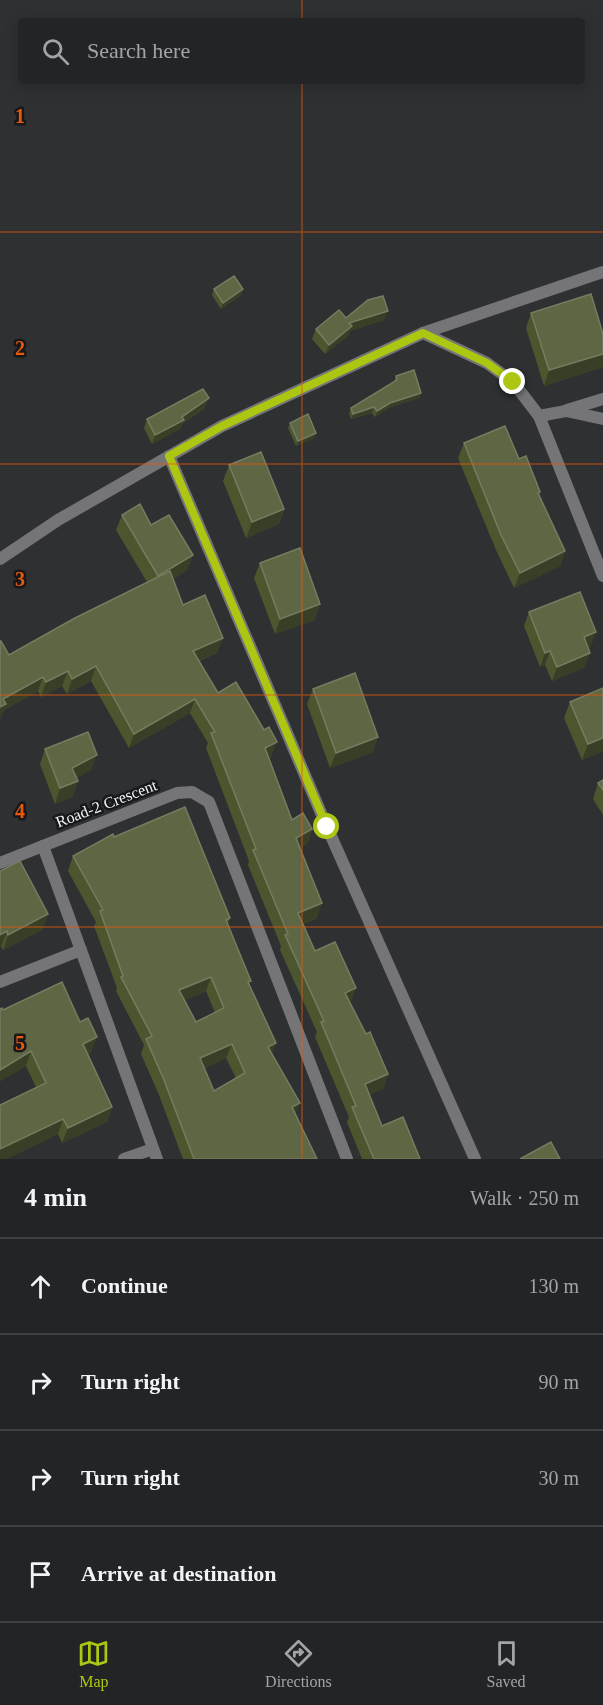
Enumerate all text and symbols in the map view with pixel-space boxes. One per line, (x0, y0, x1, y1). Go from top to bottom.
search box (18, 18, 585, 84)
icon: search (39, 35, 72, 68)
text: Search here (87, 38, 190, 63)
text: 1 (15, 105, 25, 127)
text: 2 (15, 337, 25, 359)
route end (499, 368, 525, 394)
text: 3 (15, 568, 25, 590)
street label: Road-2 Crescent (53, 776, 160, 831)
text: 4 (15, 800, 25, 822)
route start (313, 813, 339, 839)
text: 5 (15, 1032, 25, 1054)
text: 4 min (24, 1183, 87, 1212)
text: Walk · 250 m (470, 1187, 579, 1209)
icon: ahead (24, 1270, 57, 1303)
text: Continue (81, 1273, 168, 1298)
text: 130 m (528, 1275, 579, 1297)
icon: right (24, 1366, 57, 1399)
text: Turn right (81, 1369, 180, 1394)
text: 90 m (538, 1371, 579, 1393)
icon: right (24, 1462, 57, 1495)
text: Turn right (81, 1465, 180, 1490)
text: 30 m (538, 1467, 579, 1489)
icon: arrive (24, 1558, 57, 1591)
text: Arrive at destination (81, 1561, 277, 1586)
tab: Map (77, 1637, 110, 1691)
tab: Directions (265, 1637, 332, 1691)
tab: Saved (486, 1637, 526, 1691)

